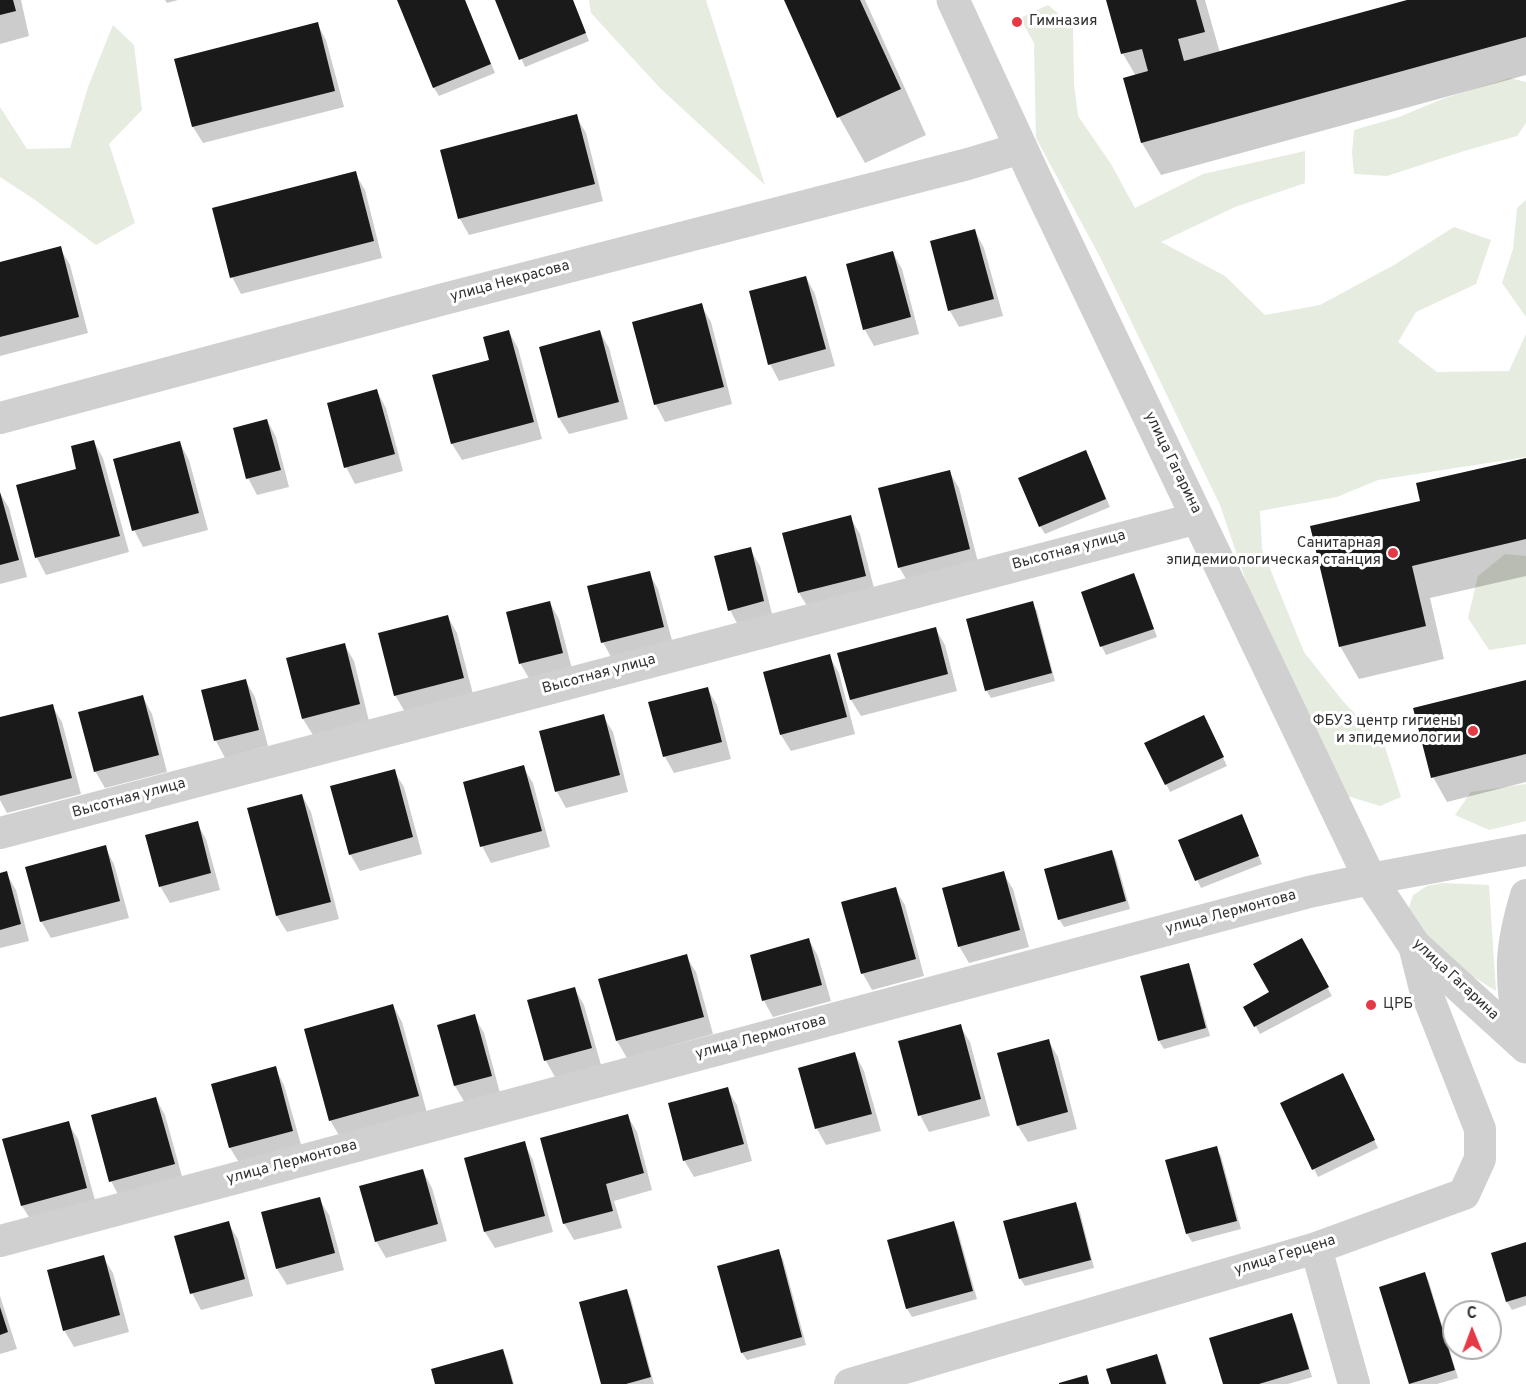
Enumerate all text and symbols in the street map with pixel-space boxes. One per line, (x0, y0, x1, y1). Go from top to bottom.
place label: Гимназия (1029, 13, 1097, 31)
marker: Гимназия (1010, 15, 1024, 29)
street label: улица Некрасова (448, 257, 572, 307)
street label: улица Гагарина (1140, 409, 1204, 517)
street label: Высотная улица (1010, 527, 1128, 575)
place label: Санитарная эпидемиологическая станция (1166, 535, 1381, 570)
marker: Санитарная эпидемиологическая станция (1386, 546, 1400, 560)
street label: Высотная улица (540, 651, 658, 699)
place label: ФБУЗ центр гигиены и эпидемиологии (1313, 713, 1461, 748)
marker: ФБУЗ центр гигиены и эпидемиологии (1466, 724, 1480, 738)
street label: Высотная улица (70, 775, 188, 823)
street label: улица Лермонтова (1164, 887, 1298, 939)
street label: улица Гагарина (1408, 936, 1502, 1024)
place label: ЦРБ (1383, 996, 1413, 1014)
marker: ЦРБ (1364, 998, 1378, 1012)
street label: улица Лермонтова (694, 1012, 828, 1064)
street label: улица Лермонтова (225, 1137, 359, 1189)
street label: улица Герцена (1232, 1232, 1338, 1280)
north arrow (1442, 1300, 1502, 1360)
text: С (1466, 1304, 1477, 1324)

